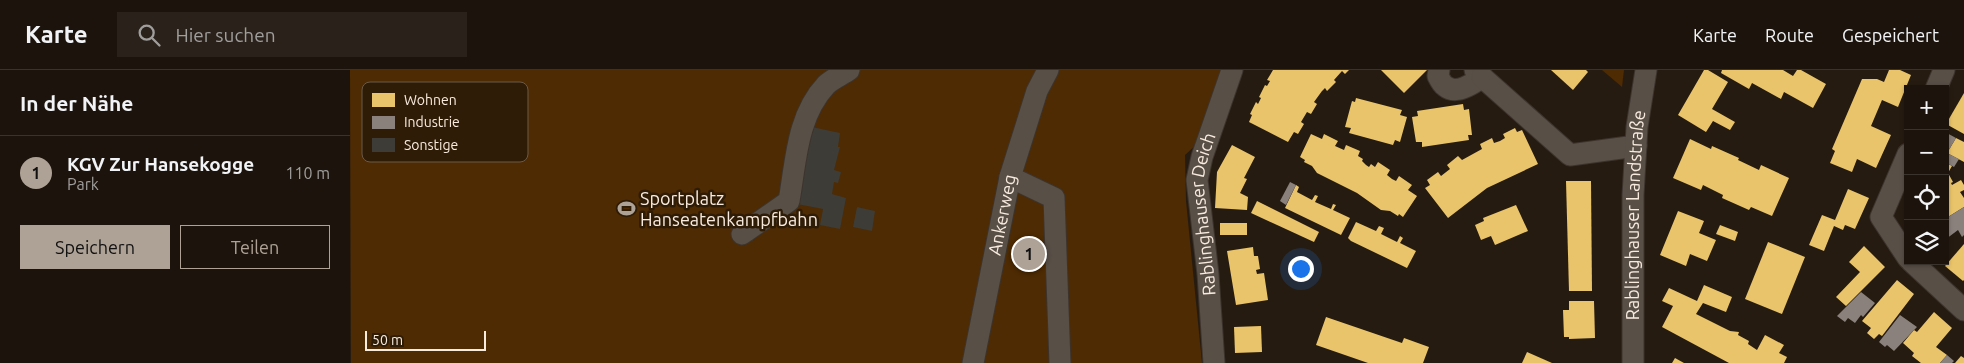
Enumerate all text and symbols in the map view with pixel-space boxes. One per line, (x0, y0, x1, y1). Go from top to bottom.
search box (117, 12, 467, 57)
text: Karte (25, 21, 87, 48)
icon: search (135, 21, 163, 49)
text: Hier suchen (175, 24, 276, 46)
text: Karte (1693, 25, 1737, 45)
text: Route (1765, 25, 1814, 45)
text: Gespeichert (1842, 25, 1939, 45)
legend (362, 82, 528, 162)
map controls (1904, 85, 1949, 265)
button: + (1904, 85, 1949, 130)
text: In der Nähe (20, 91, 133, 115)
text: Wohnen (404, 92, 457, 108)
street label: Rablinghauser Landstraße (1622, 108, 1649, 320)
text: Industrie (404, 114, 460, 130)
street label: Rablinghauser Deich (1186, 130, 1219, 296)
button: − (1904, 130, 1949, 175)
text: Sonstige (404, 137, 458, 153)
text: KGV Zur Hansekogge (67, 153, 254, 175)
text: 1 (31, 164, 41, 182)
text: 110 m (285, 164, 330, 182)
street label: Ankerweg (984, 172, 1019, 257)
text: Park (67, 175, 99, 193)
button: locate (1904, 175, 1949, 220)
place label: Sportplatz Hanseatenkampfbahn (640, 188, 818, 229)
sports icon: Sportplatz Hanseatenkampfbahn (616, 199, 636, 219)
button: layers (1904, 220, 1949, 265)
button: Speichern (20, 225, 170, 269)
button: Teilen (180, 225, 330, 269)
pin: 1 (1013, 235, 1045, 273)
your location (1288, 256, 1314, 282)
scale bar (365, 328, 486, 351)
text: 50 m (372, 332, 403, 348)

